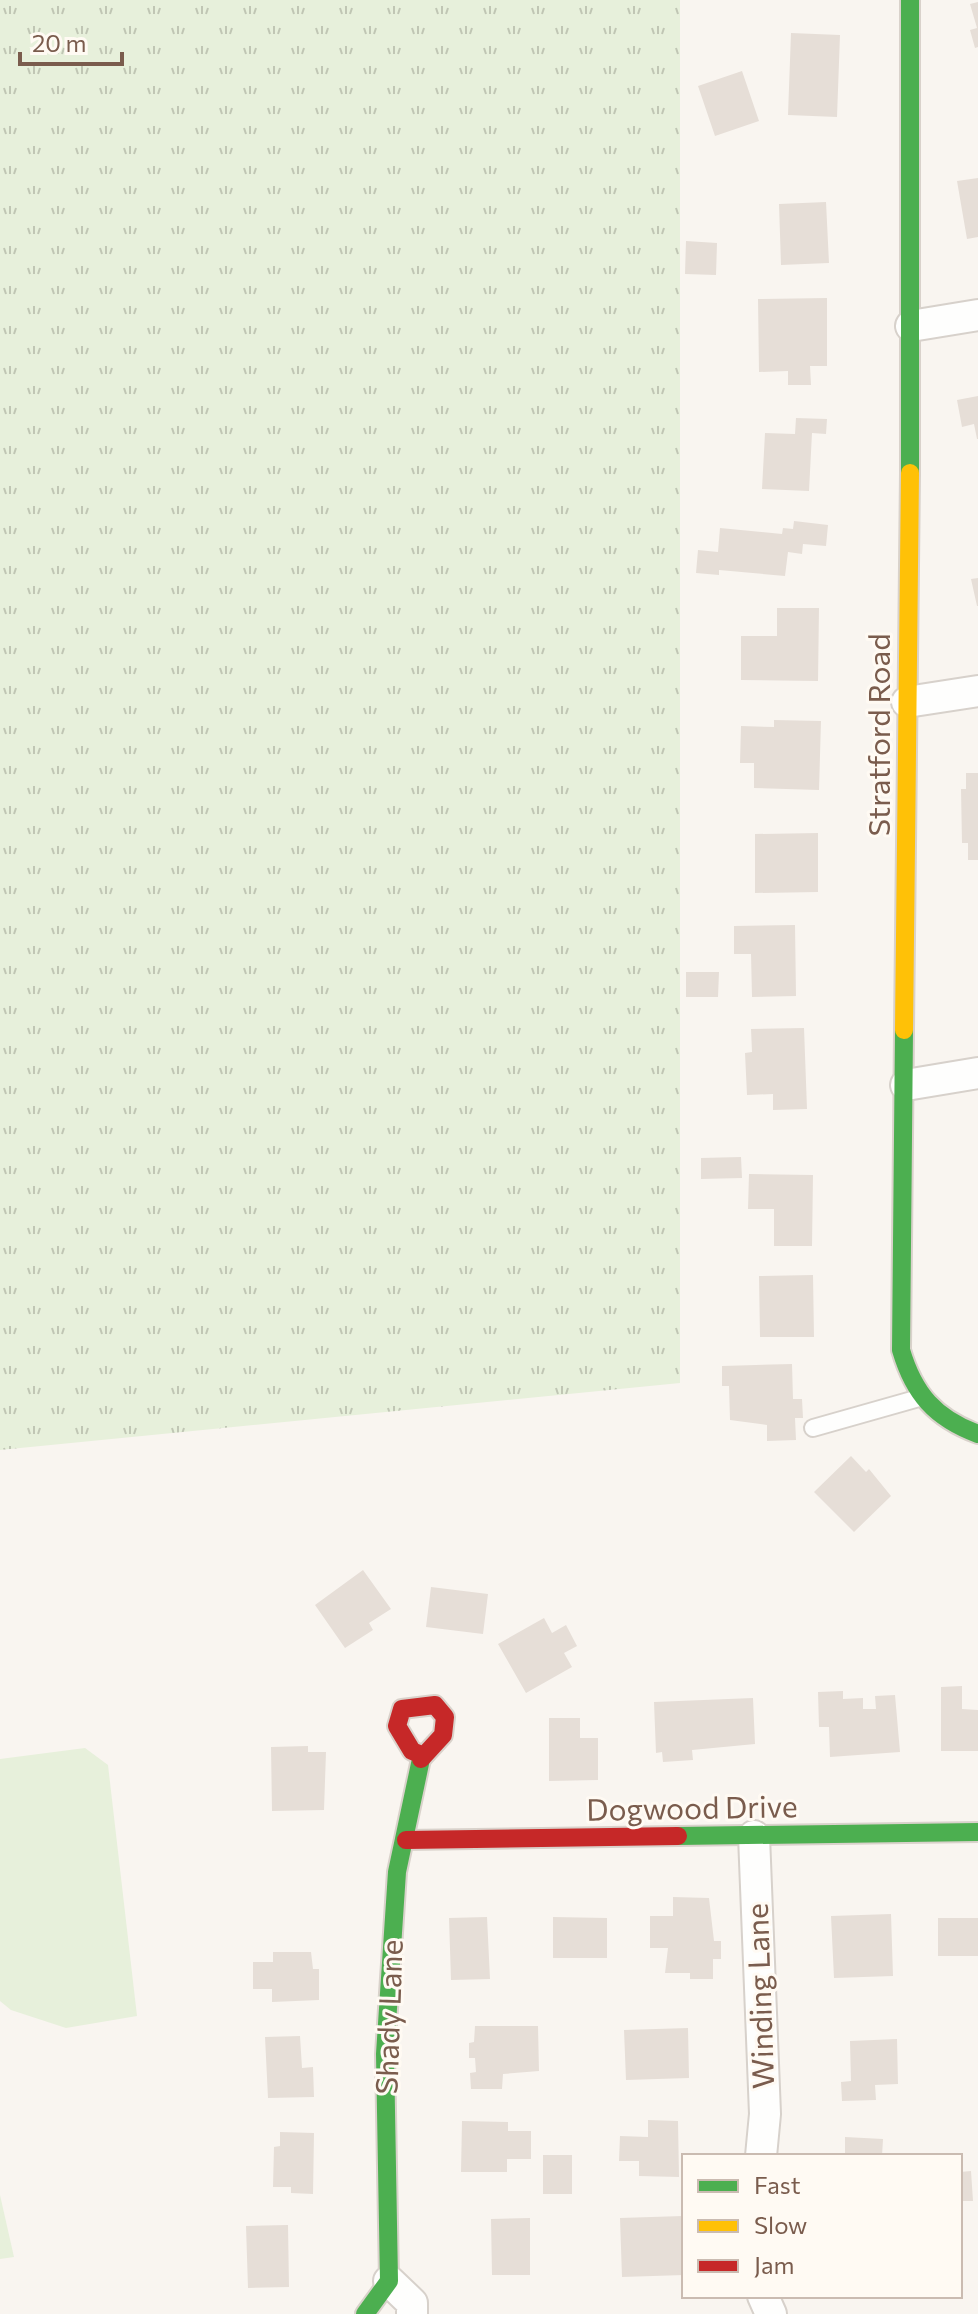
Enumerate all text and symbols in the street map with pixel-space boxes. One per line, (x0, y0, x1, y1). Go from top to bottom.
scale bar (20, 16, 122, 66)
text: 20 m (32, 28, 86, 57)
street label: Stratford Road (859, 634, 896, 836)
street label: Dogwood Drive (586, 1786, 798, 1827)
street label: Winding Lane (737, 1903, 780, 2089)
street label: Shady Lane (366, 1939, 409, 2095)
legend (682, 2154, 962, 2298)
text: Fast (754, 2170, 801, 2199)
text: Slow (754, 2210, 807, 2239)
text: Jam (754, 2250, 794, 2279)

